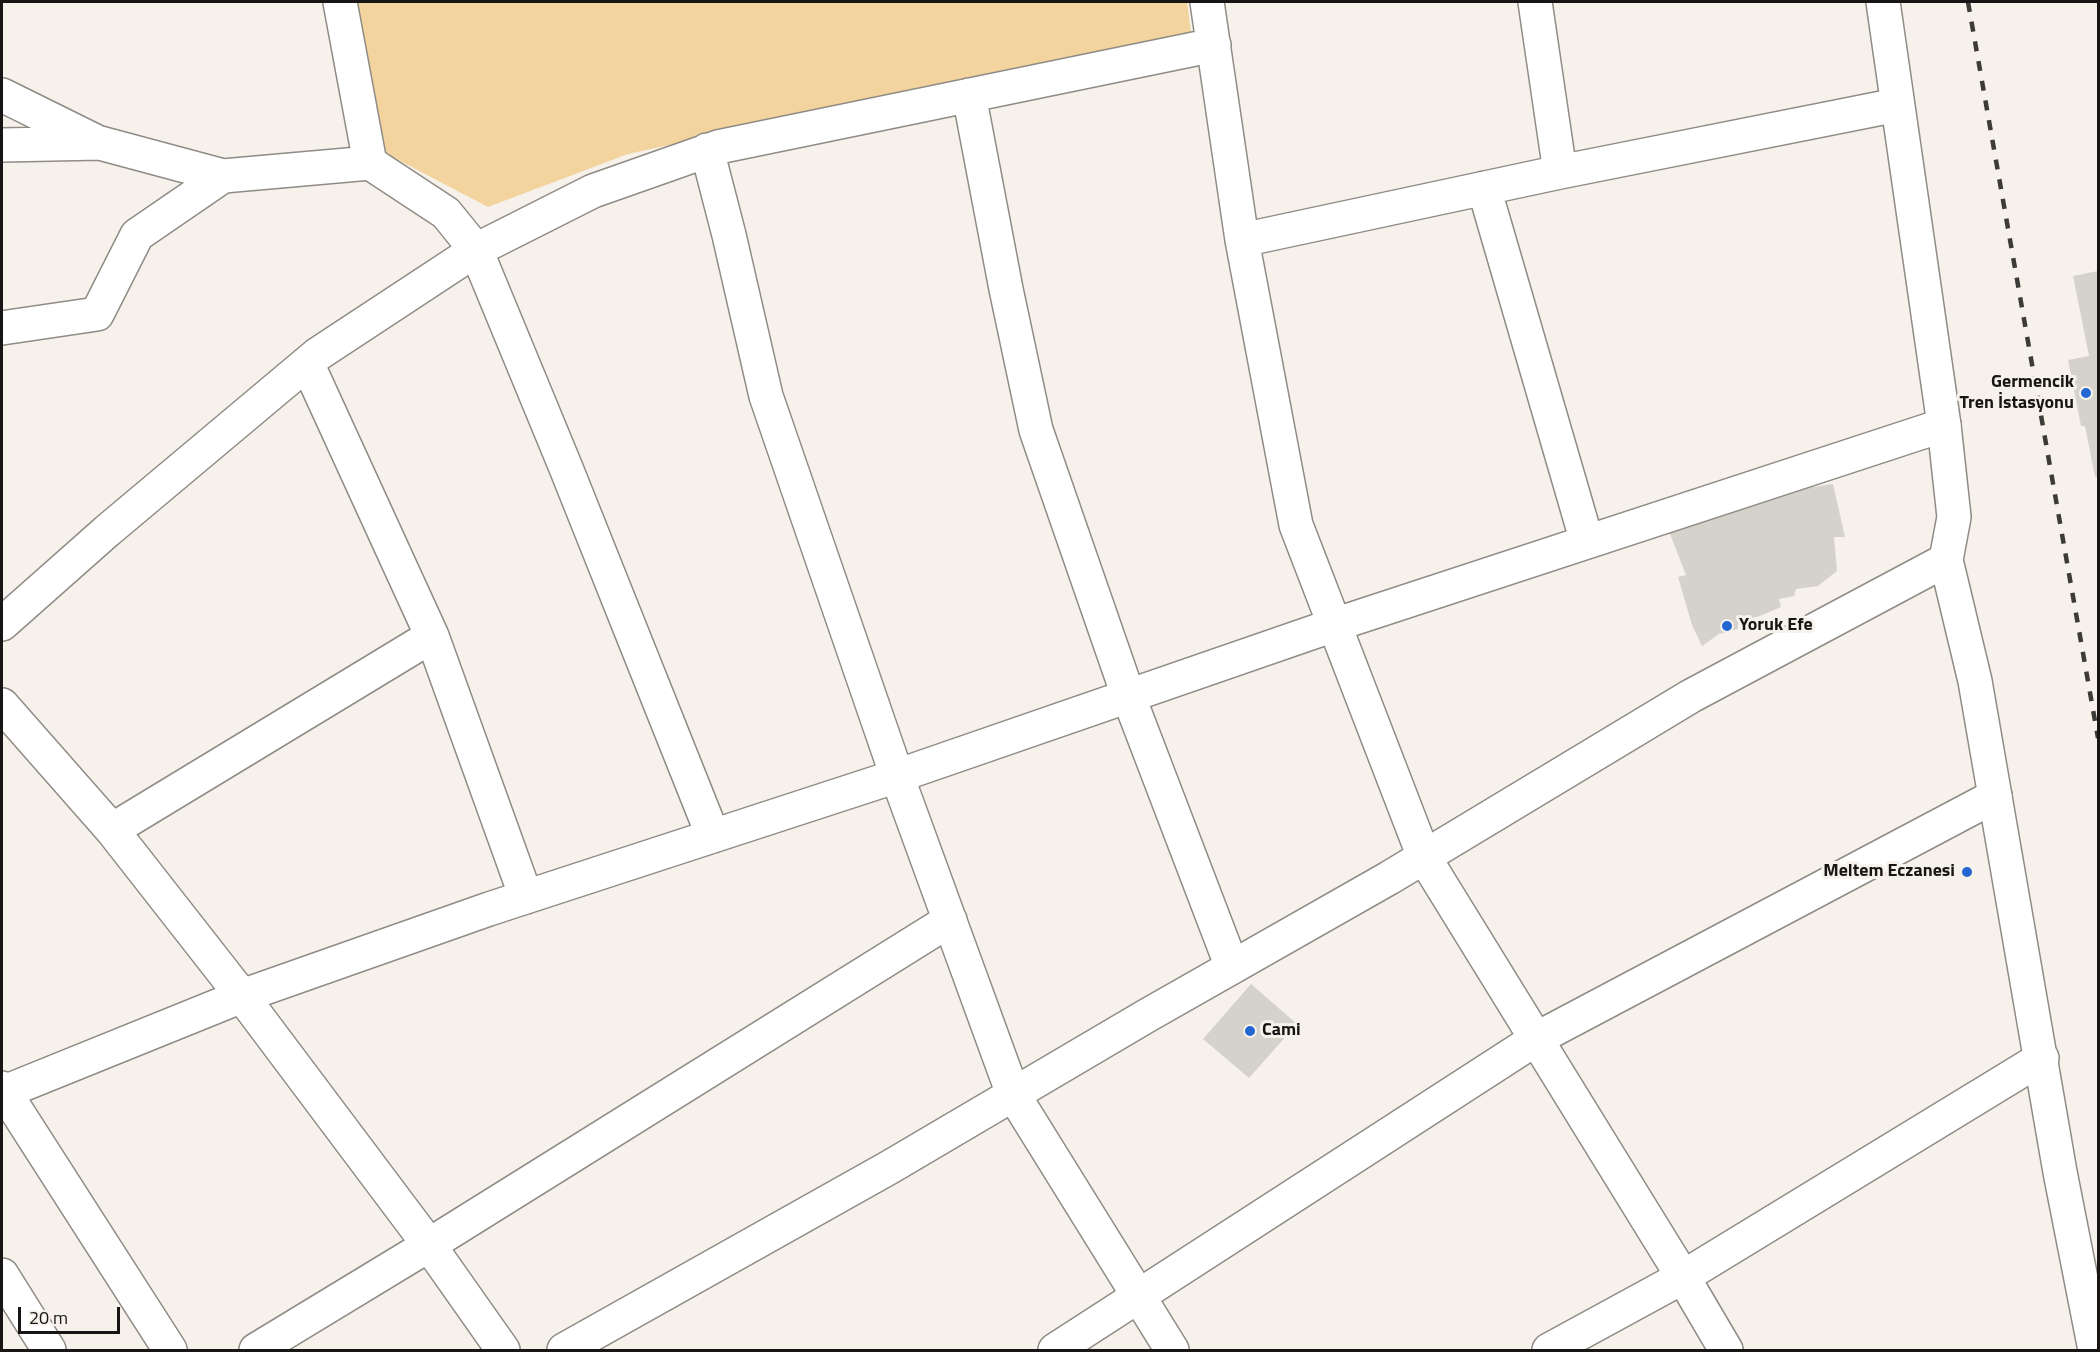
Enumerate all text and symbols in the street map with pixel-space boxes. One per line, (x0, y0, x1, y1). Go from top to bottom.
place label: Germencik Tren İstasyonu (1960, 372, 2074, 415)
marker: Germencik Tren İstasyonu (2079, 386, 2093, 400)
place label: Yoruk Efe (1739, 615, 1813, 637)
marker: Yoruk Efe (1720, 619, 1734, 633)
place label: Meltem Eczanesi (1823, 861, 1955, 883)
marker: Meltem Eczanesi (1960, 865, 1974, 879)
place label: Cami (1262, 1020, 1301, 1042)
marker: Cami (1243, 1024, 1257, 1038)
scale bar (21, 1295, 123, 1333)
text: 20 m (29, 1304, 68, 1331)

